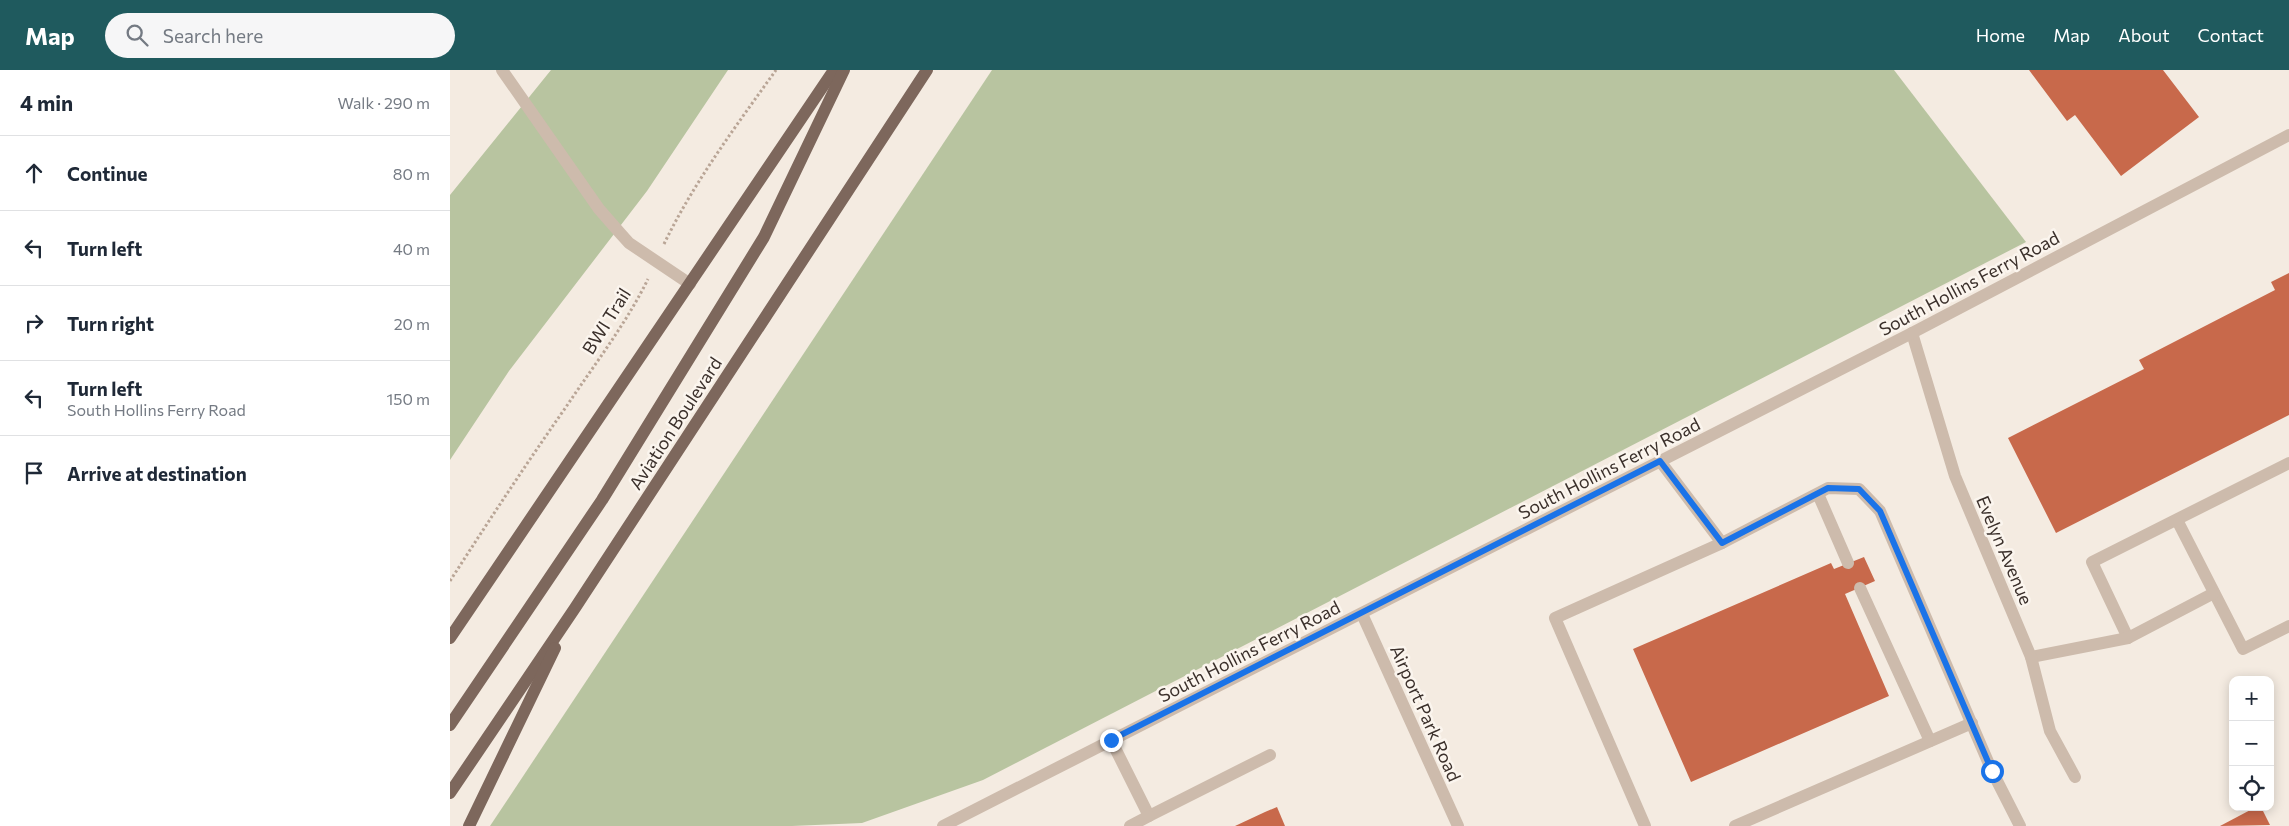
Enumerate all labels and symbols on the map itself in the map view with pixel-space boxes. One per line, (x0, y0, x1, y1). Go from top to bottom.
street label: South Hollins Ferry Road (1875, 226, 2063, 340)
street label: BWI Trail (577, 284, 635, 358)
street label: Aviation Boulevard (624, 353, 726, 493)
street label: South Hollins Ferry Road (1514, 413, 1704, 523)
street label: Evelyn Avenue (1972, 492, 2038, 608)
street label: South Hollins Ferry Road (1154, 596, 1344, 706)
street label: Airport Park Road (1386, 641, 1466, 785)
route end (1100, 729, 1123, 752)
route start (1981, 760, 2004, 783)

